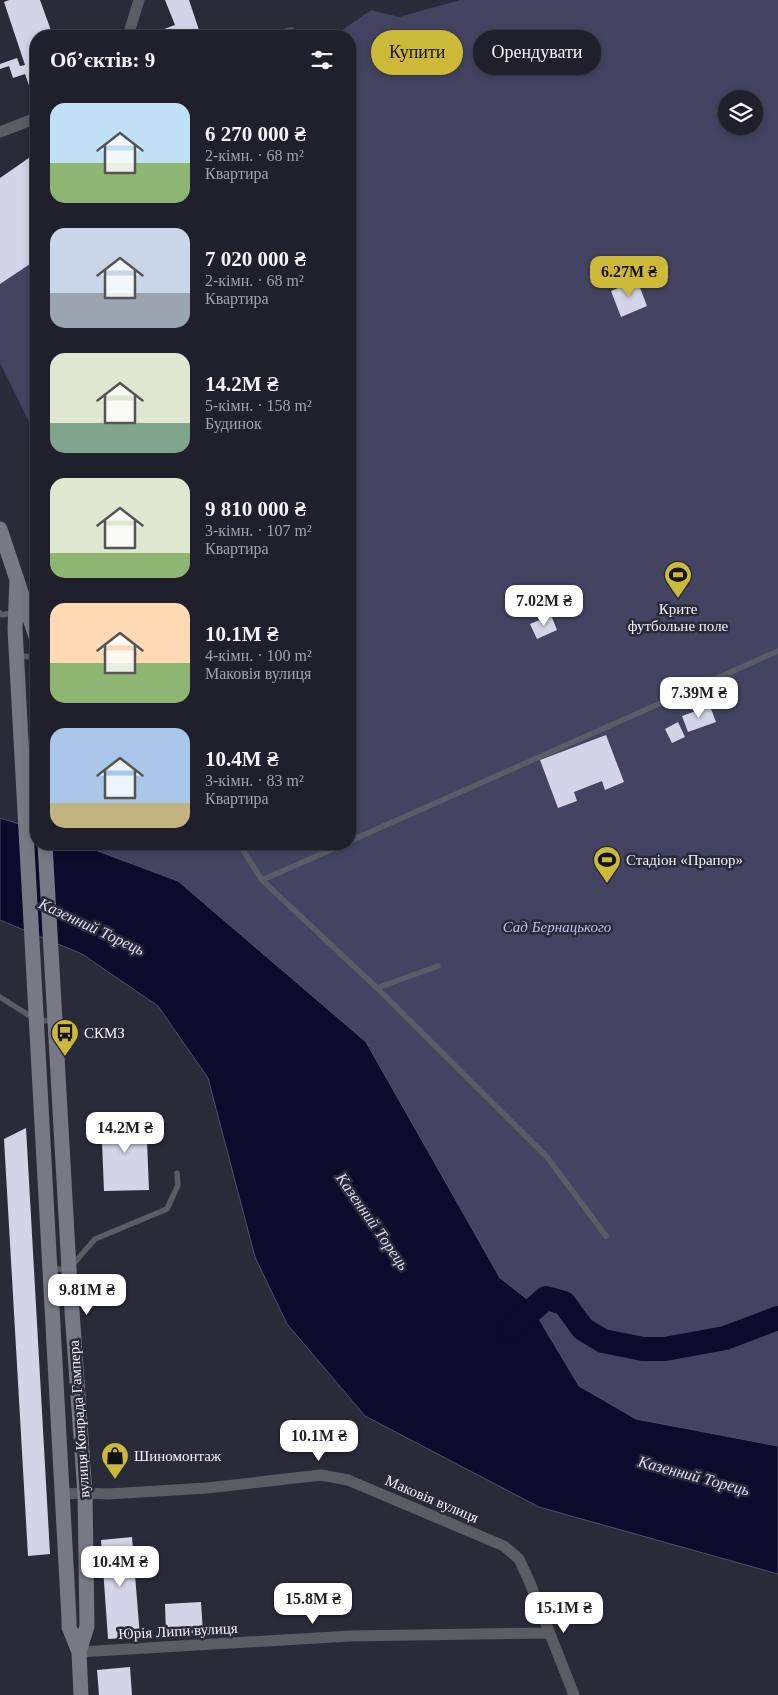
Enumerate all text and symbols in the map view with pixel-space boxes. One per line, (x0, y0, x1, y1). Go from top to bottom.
chip: Купити (371, 30, 463, 75)
chip: Орендувати (473, 30, 601, 75)
icon: filters (308, 46, 336, 74)
text: Об’єктів: 9 (50, 48, 155, 72)
map controls (718, 90, 763, 135)
button: layers (718, 90, 763, 135)
text: 6 270 000 ₴ (205, 122, 306, 146)
icon: home (90, 123, 150, 183)
text: 2-кімн. · 68 m² (205, 147, 304, 164)
text: Квартира (205, 165, 269, 182)
text: 7 020 000 ₴ (205, 247, 306, 271)
icon: home (90, 248, 150, 308)
pin: 6.27M ₴ (583, 256, 675, 298)
text: 6.27M ₴ (601, 263, 657, 280)
text: 2-кімн. · 68 m² (205, 272, 304, 289)
text: Квартира (205, 290, 269, 307)
text: 14.2M ₴ (205, 372, 279, 396)
icon: home (90, 373, 150, 433)
text: 5-кімн. · 158 m² (205, 397, 312, 414)
text: Будинок (205, 415, 262, 432)
text: 9 810 000 ₴ (205, 497, 306, 521)
icon: home (90, 498, 150, 558)
text: 3-кімн. · 107 m² (205, 522, 312, 539)
text: Квартира (205, 540, 269, 557)
sports icon: Крите футбольне поле (663, 560, 693, 599)
pin: 7.02M ₴ (498, 584, 590, 627)
text: 7.02M ₴ (516, 592, 572, 609)
place label: Крите футбольне поле (628, 601, 729, 634)
text: 10.1M ₴ (205, 622, 279, 646)
icon: home (90, 623, 150, 683)
text: 4-кімн. · 100 m² (205, 647, 312, 664)
text: Маковія вулиця (205, 665, 311, 682)
pin: 7.39M ₴ (653, 676, 745, 719)
text: 7.39M ₴ (671, 684, 727, 701)
text: 10.4M ₴ (205, 747, 279, 771)
icon: home (90, 748, 150, 808)
text: 3-кімн. · 83 m² (205, 772, 304, 789)
text: Квартира (205, 790, 269, 807)
sports icon: Стадіон «Прапор» (592, 845, 622, 884)
place label: Стадіон «Прапор» (626, 852, 743, 868)
water label: Казенний Торець (35, 894, 147, 959)
park label: Сад Бернацького (503, 919, 612, 935)
bus stop icon: СКМЗ (50, 1018, 80, 1057)
place label: СКМЗ (84, 1025, 125, 1041)
pin: 14.2M ₴ (79, 1112, 171, 1154)
text: 14.2M ₴ (97, 1119, 153, 1136)
water label: Казенний Торець (331, 1169, 412, 1274)
pin: 9.81M ₴ (41, 1274, 133, 1316)
text: 9.81M ₴ (59, 1281, 115, 1298)
street label: вулиця Конрада Гампера (65, 1339, 92, 1498)
pin: 10.1M ₴ (273, 1420, 365, 1462)
text: 10.1M ₴ (291, 1427, 347, 1444)
shop icon: Шиномонтаж (100, 1441, 130, 1480)
place label: Шиномонтаж (134, 1448, 222, 1464)
water label: Казенний Торець (635, 1452, 751, 1499)
street label: Маковія вулиця (383, 1472, 481, 1526)
pin: 10.4M ₴ (74, 1546, 166, 1588)
text: 10.4M ₴ (92, 1553, 148, 1570)
pin: 15.8M ₴ (267, 1582, 359, 1625)
text: 15.8M ₴ (285, 1590, 341, 1607)
pin: 15.1M ₴ (518, 1592, 610, 1634)
text: 15.1M ₴ (536, 1599, 592, 1616)
street label: Юрія Липи вулиця (118, 1620, 238, 1642)

